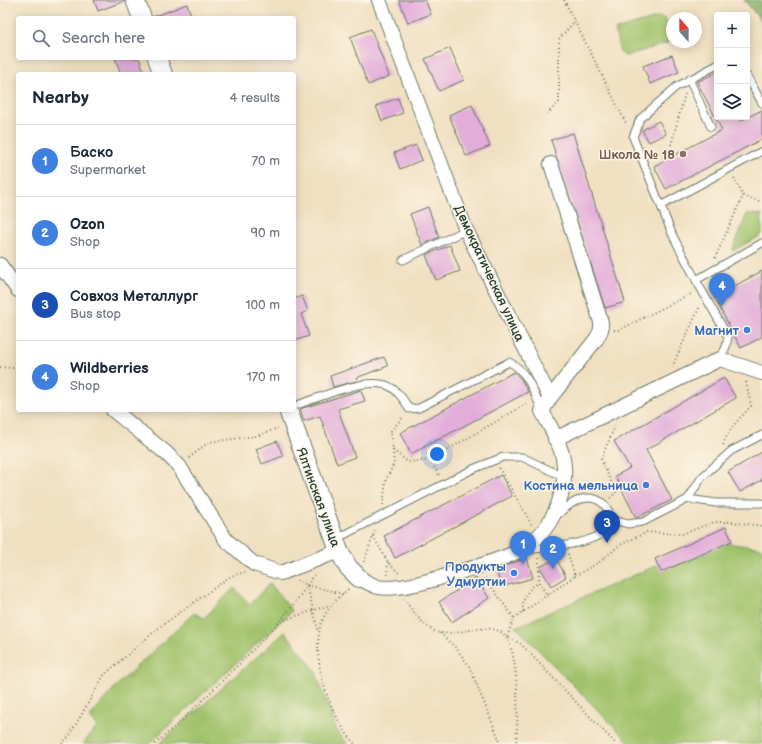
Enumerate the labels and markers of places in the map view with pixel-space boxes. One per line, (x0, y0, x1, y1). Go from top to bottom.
place label: Школа № 18 (599, 147, 675, 163)
marker: Школа № 18 (678, 149, 688, 159)
pin: 4 (709, 273, 735, 306)
place label: Магнит (694, 323, 740, 339)
marker: Магнит (742, 325, 752, 335)
place label: Костина мельница (524, 478, 638, 494)
marker: Костина мельница (641, 480, 651, 490)
pin: 3 (594, 510, 620, 543)
pin: 1 (510, 531, 536, 564)
pin: 2 (540, 536, 566, 569)
place label: Продукты Удмуртии (445, 559, 506, 590)
marker: Продукты Удмуртии (509, 568, 519, 578)

